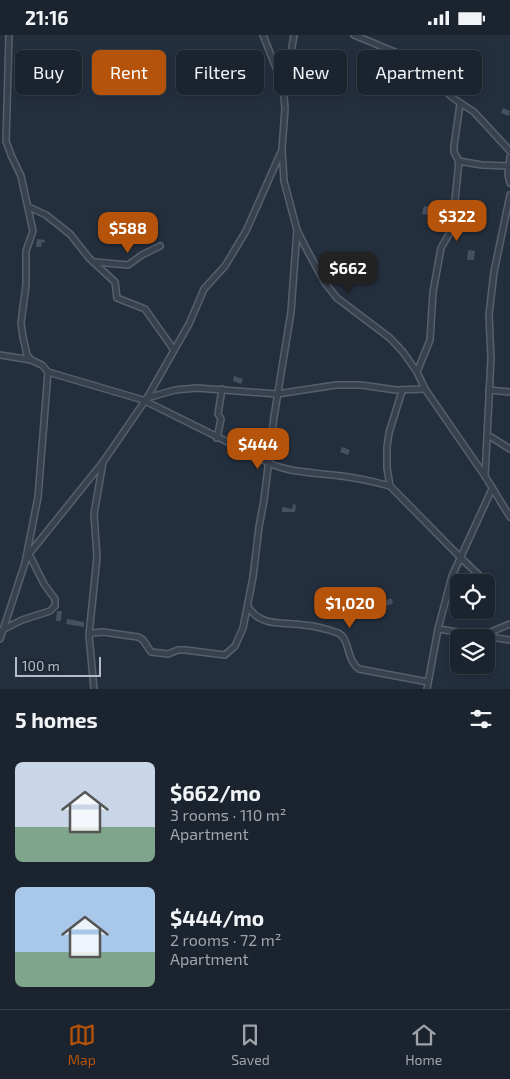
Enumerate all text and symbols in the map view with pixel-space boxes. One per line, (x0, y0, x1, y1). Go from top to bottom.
text: 21:16 (25, 6, 69, 29)
chip: Buy (15, 50, 82, 95)
chip: Rent (92, 50, 166, 95)
chip: Filters (176, 50, 264, 95)
chip: New (274, 50, 347, 95)
chip: Apartment (357, 50, 482, 95)
pin: $322 (427, 199, 487, 242)
text: $322 (439, 206, 475, 225)
pin: $588 (98, 211, 158, 254)
text: $588 (109, 218, 147, 237)
pin: $662 (318, 251, 378, 294)
text: $662 (329, 258, 367, 277)
pin: $444 (228, 427, 288, 470)
text: $444 (238, 434, 278, 453)
map controls (450, 574, 495, 674)
button: locate (450, 574, 495, 619)
pin: $1,020 (309, 587, 391, 629)
text: $1,020 (325, 593, 375, 612)
button: layers (450, 629, 495, 674)
scale bar (15, 654, 101, 677)
text: 100 m (22, 657, 60, 674)
icon: filters (467, 705, 495, 733)
text: 5 homes (15, 707, 98, 732)
text: $662/mo (170, 780, 261, 805)
icon: home (55, 782, 115, 842)
text: 3 rooms · 110 m² (170, 805, 287, 824)
text: Apartment (170, 824, 249, 843)
text: $444/mo (170, 905, 264, 930)
icon: home (55, 907, 115, 967)
text: 2 rooms · 72 m² (170, 930, 281, 949)
text: Apartment (170, 949, 249, 968)
tab: Map (68, 1021, 96, 1068)
tab: Saved (231, 1021, 270, 1068)
tab: Home (405, 1021, 442, 1068)

